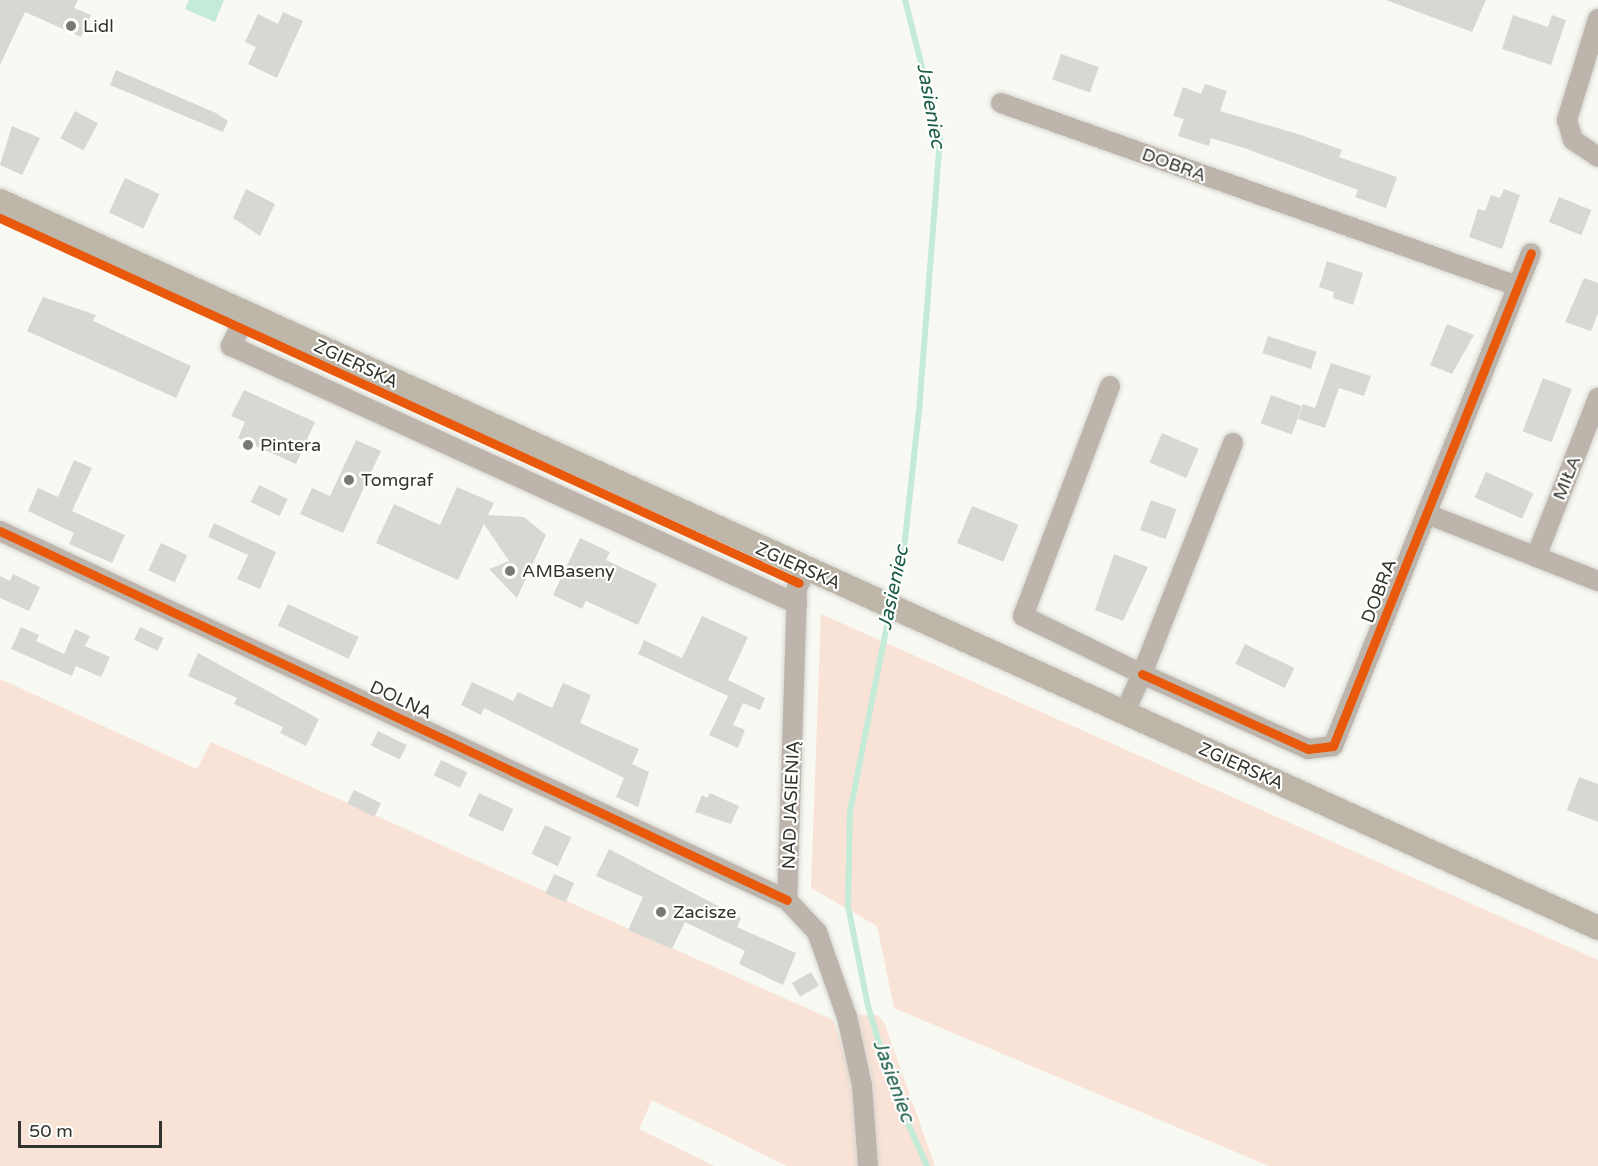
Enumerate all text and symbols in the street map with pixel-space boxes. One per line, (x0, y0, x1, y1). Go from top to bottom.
place label: Lidl (83, 15, 114, 37)
marker: Lidl (64, 19, 78, 33)
water label: Jasieniec (911, 62, 949, 150)
street label: DOBRA (1139, 143, 1209, 187)
street label: ZGIERSKA (310, 335, 402, 393)
place label: Pintera (260, 434, 321, 456)
marker: Pintera (241, 438, 255, 452)
street label: MIŁA (1548, 453, 1586, 503)
place label: Tomgraf (361, 469, 433, 491)
marker: Tomgraf (342, 473, 356, 487)
street label: ZGIERSKA (752, 538, 844, 594)
water label: Jasieniec (873, 544, 915, 632)
street label: DOBRA (1357, 556, 1401, 626)
place label: AMBaseny (522, 560, 615, 582)
marker: AMBaseny (503, 564, 517, 578)
street label: DOLNA (366, 676, 436, 724)
street label: ZGIERSKA (1195, 738, 1287, 794)
street label: NAD JASIENIĄ (778, 740, 804, 870)
place label: Zacisze (673, 901, 736, 923)
marker: Zacisze (654, 905, 668, 919)
water label: Jasieniec (867, 1037, 919, 1125)
scale bar (21, 1109, 165, 1147)
text: 50 m (29, 1120, 73, 1142)

